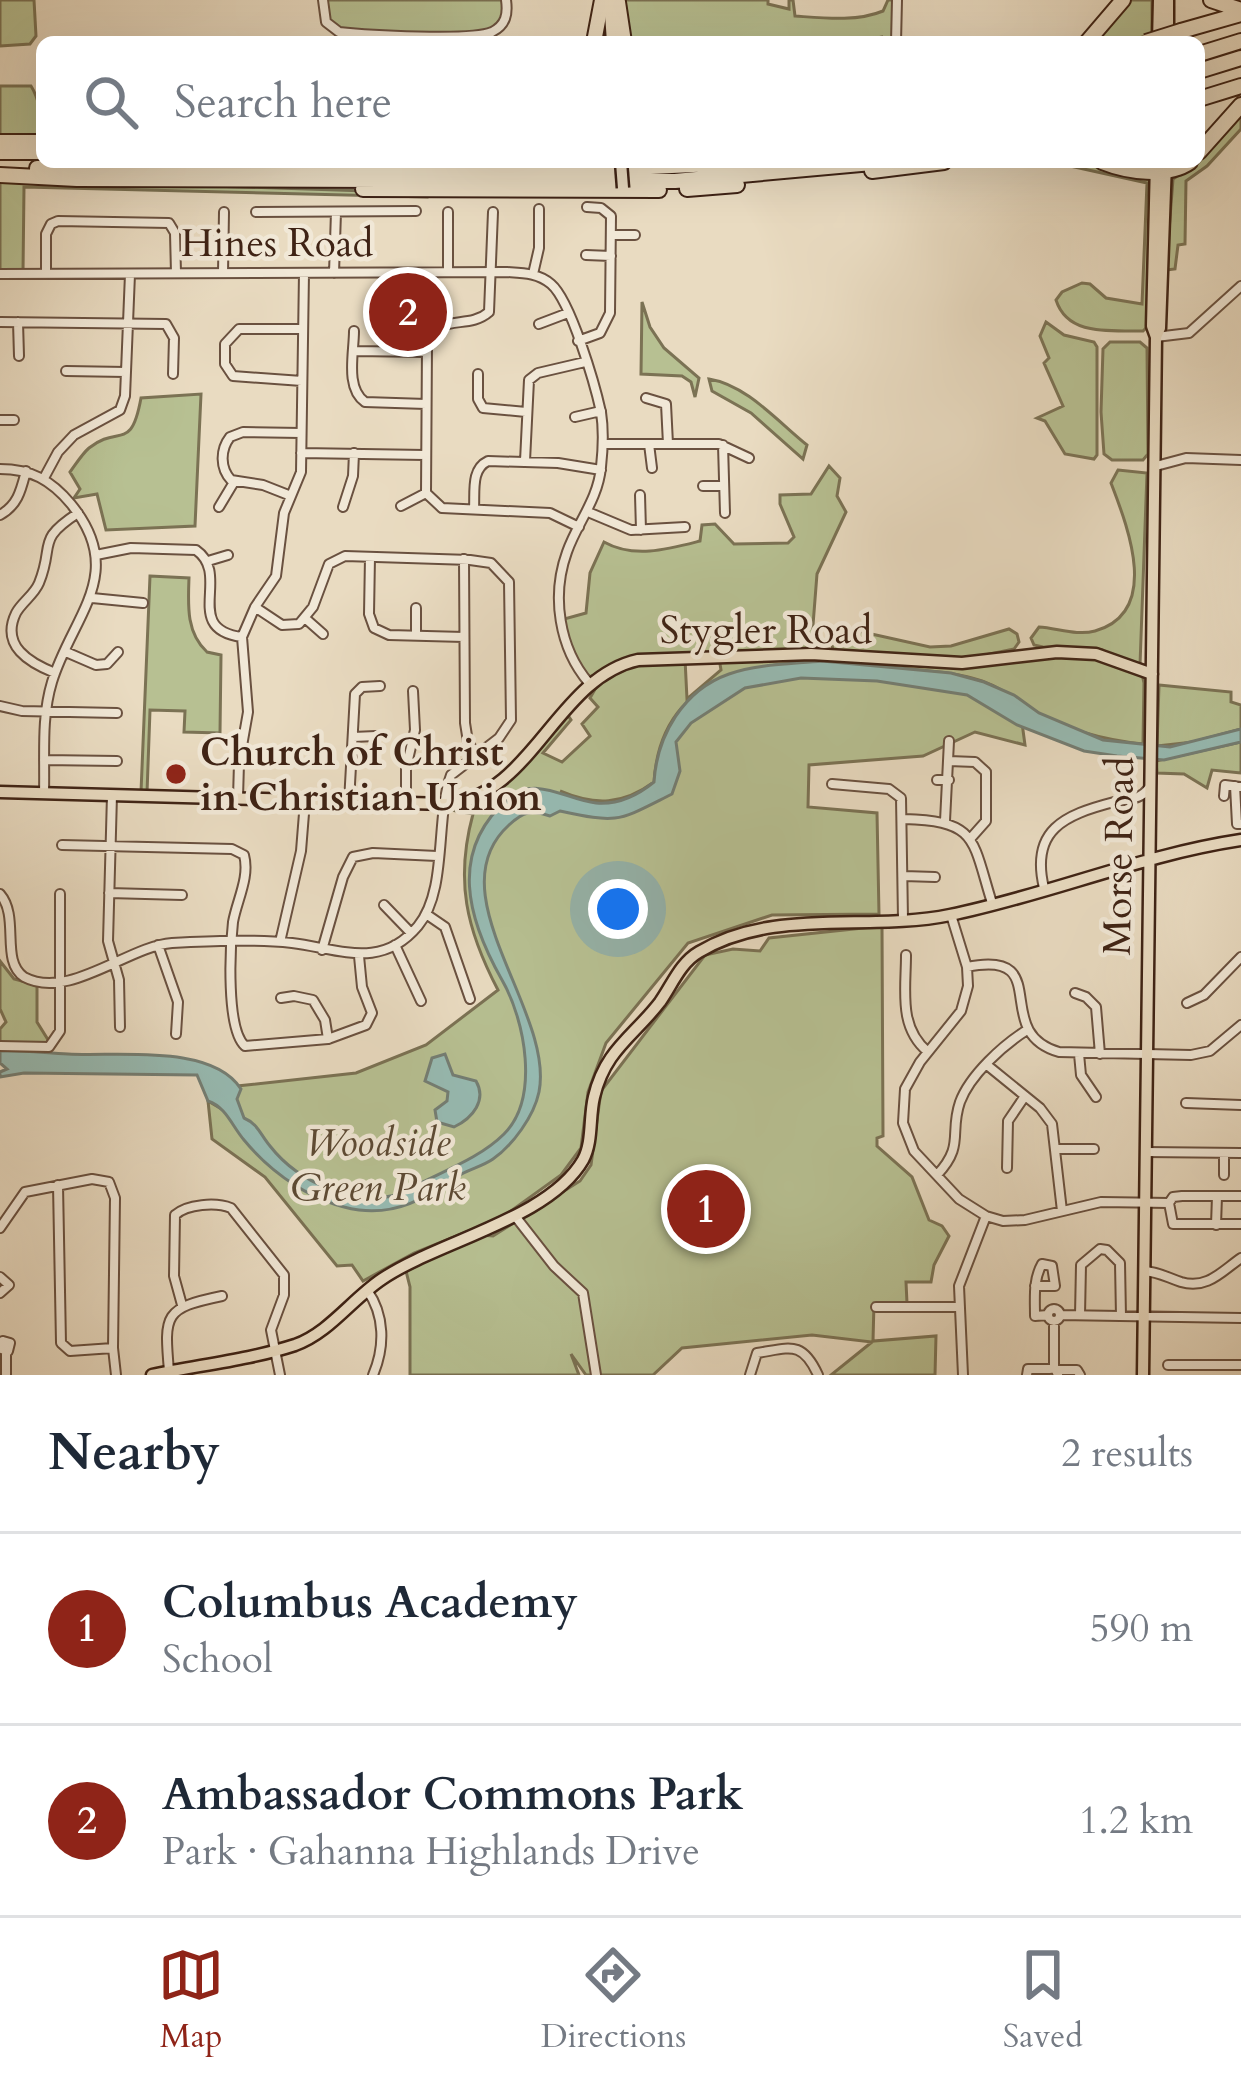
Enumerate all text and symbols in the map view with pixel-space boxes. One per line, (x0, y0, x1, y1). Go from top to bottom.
search box (36, 36, 1205, 168)
icon: search (78, 69, 144, 135)
text: Search here (174, 72, 392, 133)
street label: Hines Road (181, 217, 374, 270)
pin: 2 (369, 267, 447, 357)
street label: Stygler Road (660, 604, 872, 657)
place label: Church of Christ in Christian Union (200, 726, 542, 824)
street label: Morse Road (1091, 756, 1147, 956)
marker: Church of Christ in Christian Union (163, 761, 189, 787)
your location (588, 879, 648, 939)
park label: Woodside Green Park (290, 1116, 466, 1214)
pin: 1 (667, 1164, 745, 1254)
text: Nearby (48, 1418, 220, 1488)
text: 2 results (1061, 1427, 1193, 1480)
text: Columbus Academy (162, 1572, 578, 1633)
text: 1 (77, 1602, 97, 1655)
text: 590 m (1090, 1602, 1193, 1655)
text: School (162, 1633, 273, 1686)
text: Ambassador Commons Park (162, 1764, 743, 1825)
text: 2 (77, 1794, 97, 1847)
text: 1.2 km (1079, 1794, 1193, 1847)
text: Park · Gahanna Highlands Drive (162, 1825, 700, 1878)
tab: Map (158, 1942, 224, 2059)
tab: Directions (541, 1942, 686, 2059)
tab: Saved (1003, 1942, 1083, 2059)

